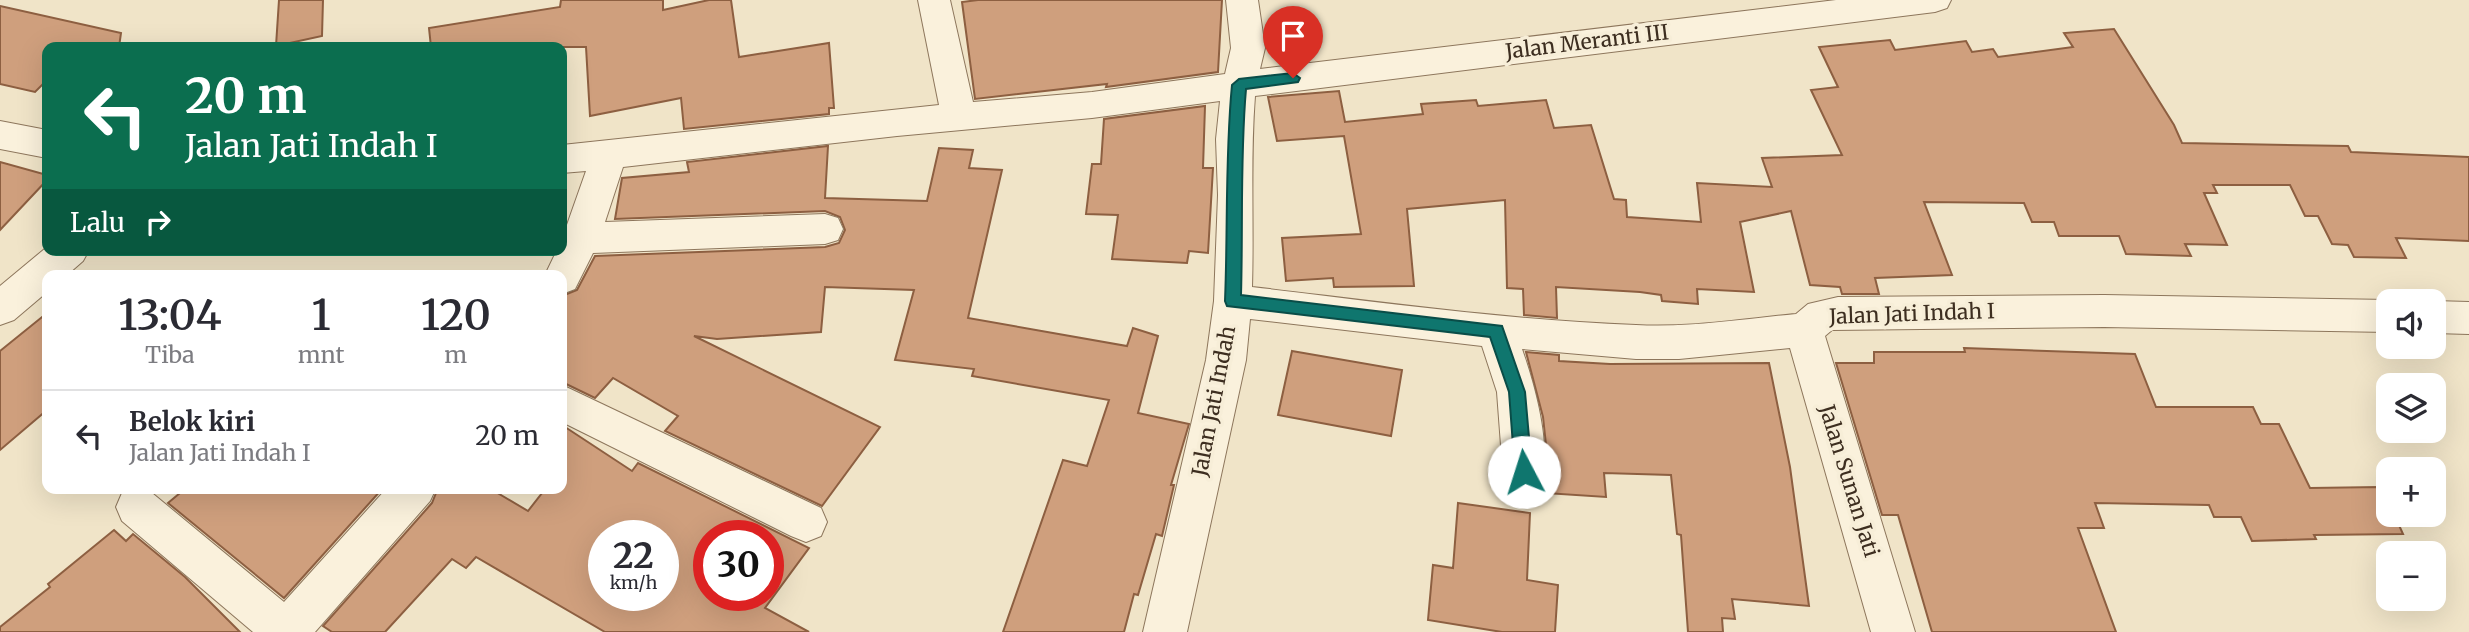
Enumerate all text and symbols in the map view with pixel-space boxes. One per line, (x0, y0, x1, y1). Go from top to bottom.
pin (1263, 6, 1323, 78)
icon: arrive (1274, 17, 1312, 55)
street label: Jalan Meranti III (1503, 18, 1670, 65)
text: 20 m (185, 65, 306, 126)
icon: left (70, 70, 161, 161)
text: Jalan Jati Indah I (185, 126, 438, 166)
icon: right (139, 203, 177, 241)
text: Lalu (70, 206, 125, 239)
text: 13:04 (118, 289, 222, 341)
text: 1 (312, 289, 331, 341)
text: 120 (421, 289, 491, 341)
map controls (2376, 289, 2446, 611)
button: sound (2376, 289, 2446, 359)
street label: Jalan Jati Indah I (1828, 297, 1995, 330)
street label: Jalan Jati Indah (1185, 323, 1241, 480)
text: Tiba (145, 340, 195, 369)
text: mnt (298, 340, 344, 369)
text: m (444, 340, 467, 369)
button: layers (2376, 373, 2446, 443)
street label: Jalan Sunan Jati (1813, 400, 1886, 561)
text: Belok kiri (129, 405, 255, 438)
icon: left (70, 417, 108, 455)
text: 20 m (475, 419, 539, 452)
position arrow (1487, 435, 1561, 509)
text: Jalan Jati Indah I (129, 438, 311, 467)
button: + (2376, 457, 2446, 527)
speed limit sign: 30 (693, 520, 784, 611)
text: 22 (613, 534, 654, 578)
button: − (2376, 541, 2446, 611)
text: km/h (610, 571, 657, 594)

